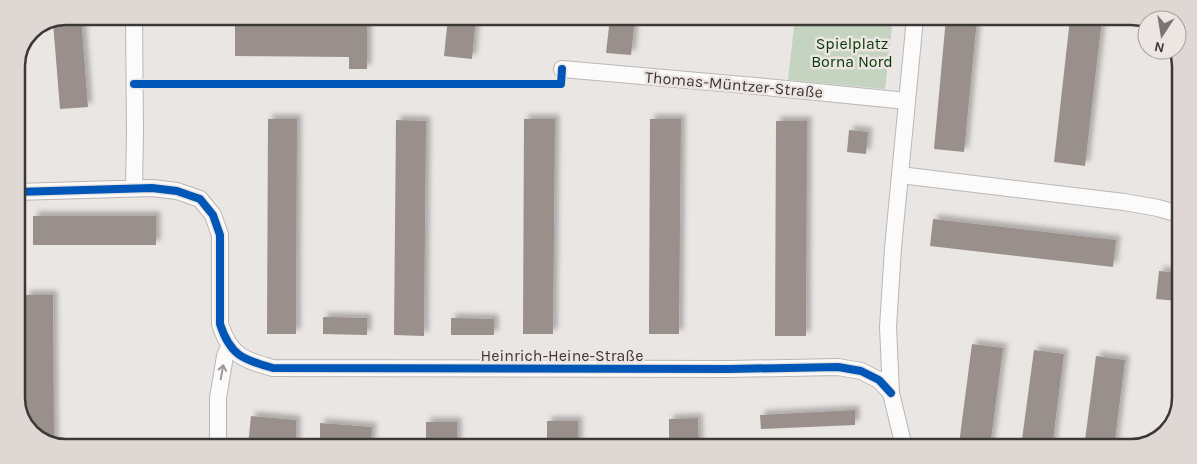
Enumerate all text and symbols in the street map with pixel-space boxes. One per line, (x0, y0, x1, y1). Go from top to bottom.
north arrow (1137, 10, 1187, 60)
park label: Spielplatz Borna Nord (811, 34, 893, 71)
text: N (1153, 38, 1166, 57)
street label: Thomas-Müntzer-Straße (644, 67, 824, 102)
street label: Heinrich-Heine-Straße (481, 346, 643, 365)
one-way arrow (218, 364, 228, 380)

